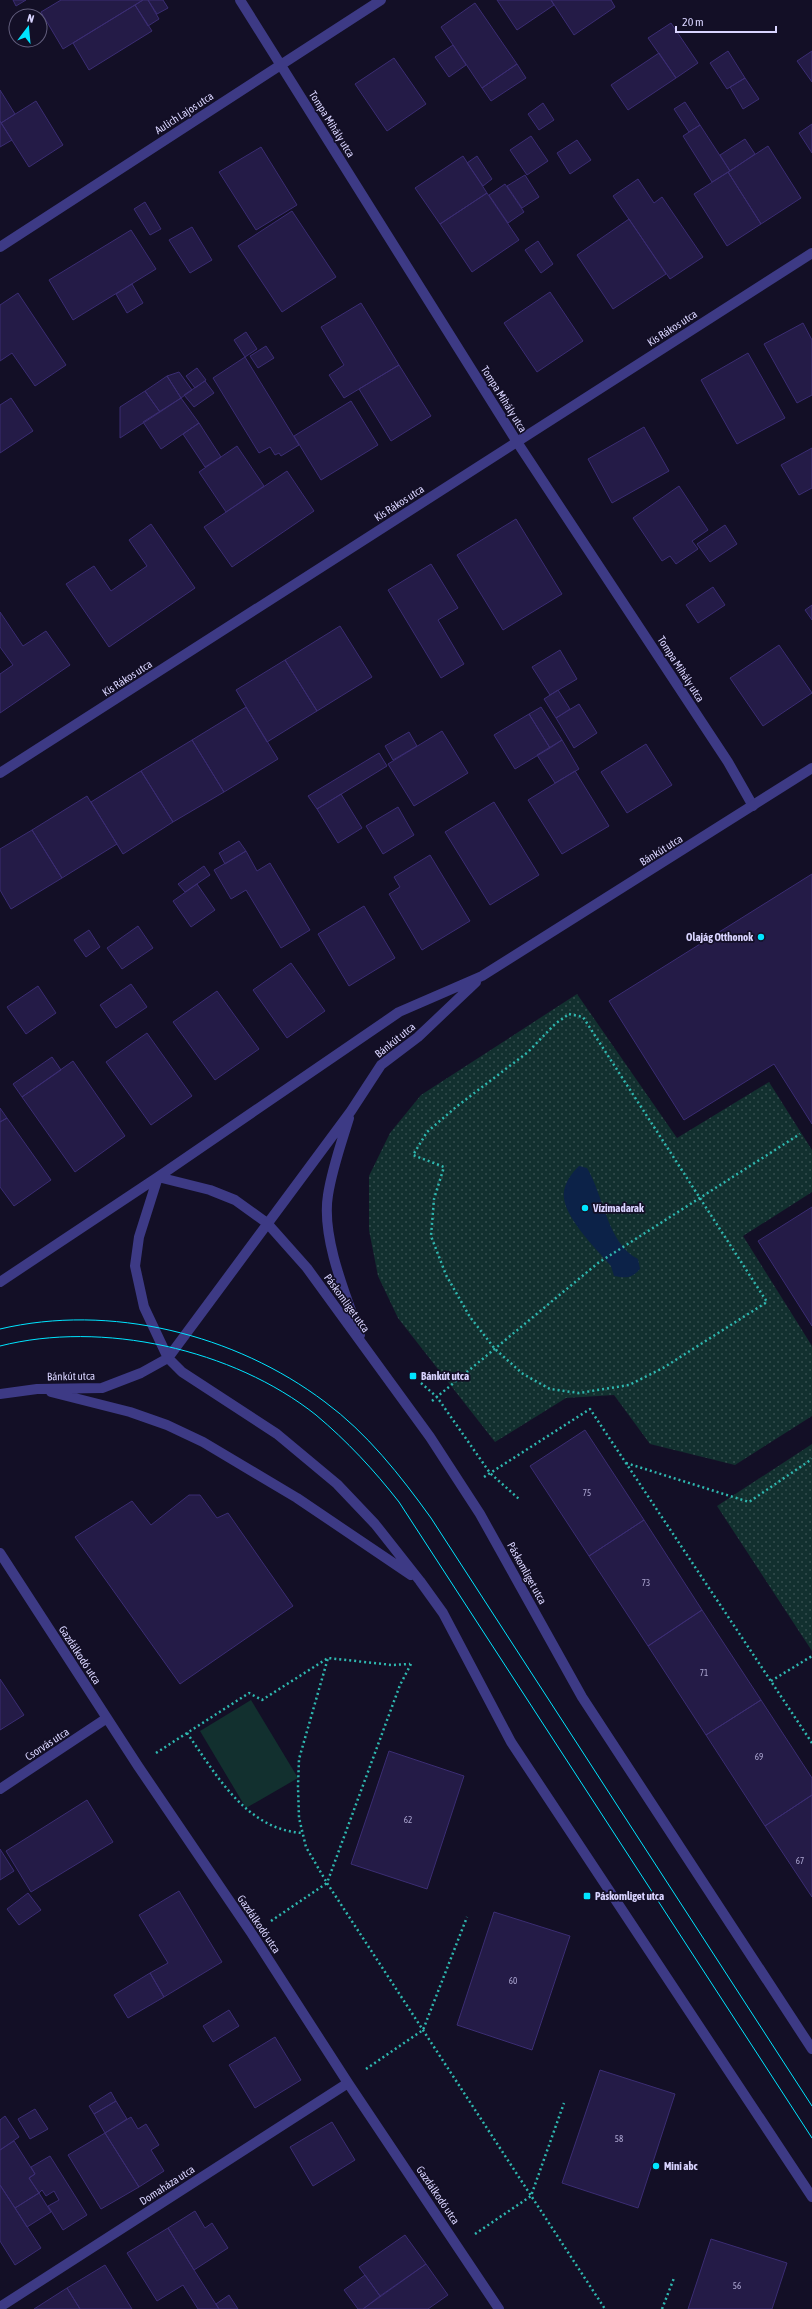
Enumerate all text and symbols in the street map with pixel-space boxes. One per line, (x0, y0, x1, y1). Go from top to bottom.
north arrow (8, 8, 48, 48)
scale bar (676, 8, 776, 34)
text: N (26, 12, 36, 25)
text: 20 m (682, 15, 704, 29)
street label: Tompa Mihály utca (307, 89, 357, 159)
street label: Aulich Lajos utca (153, 90, 215, 136)
street label: Kis Rákos utca (645, 308, 699, 348)
street label: Tompa Mihály utca (479, 364, 529, 434)
street label: Kis Rákos utca (372, 483, 426, 523)
street label: Tompa Mihály utca (655, 634, 707, 704)
street label: Kis Rákos utca (100, 658, 154, 698)
street label: Bánkút utca (637, 832, 685, 868)
place label: Olajág Otthonok (686, 931, 753, 943)
marker: Olajág Otthonok (756, 932, 766, 942)
street label: Bánkút utca (373, 1020, 417, 1060)
place label: Vízimadarak (592, 1202, 644, 1214)
marker: Vízimadarak (580, 1203, 590, 1213)
street label: Páskomliget utca (322, 1272, 372, 1334)
street label: Bánkút utca (47, 1370, 95, 1382)
place label: Bánkút utca (421, 1370, 469, 1382)
marker: Bánkút utca (408, 1371, 418, 1381)
house number: 75 (583, 1488, 591, 1498)
street label: Páskomliget utca (505, 1540, 549, 1606)
house number: 73 (642, 1578, 650, 1588)
street label: Gazdálkodó utca (57, 1624, 103, 1686)
house number: 71 (700, 1668, 708, 1678)
street label: Csorvás utca (23, 1725, 71, 1763)
house number: 69 (755, 1752, 763, 1762)
house number: 62 (404, 1815, 412, 1825)
house number: 67 (796, 1856, 804, 1866)
place label: Páskomliget utca (595, 1890, 664, 1902)
marker: Páskomliget utca (582, 1891, 592, 1901)
street label: Gazdálkodó utca (235, 1893, 283, 1955)
house number: 60 (509, 1976, 517, 1986)
house number: 58 (615, 2134, 623, 2144)
place label: Mini abc (664, 2160, 699, 2172)
marker: Mini abc (651, 2161, 661, 2171)
street label: Domaháza utca (137, 2163, 197, 2207)
street label: Gazdálkodó utca (414, 2164, 462, 2226)
house number: 56 (733, 2281, 741, 2291)

